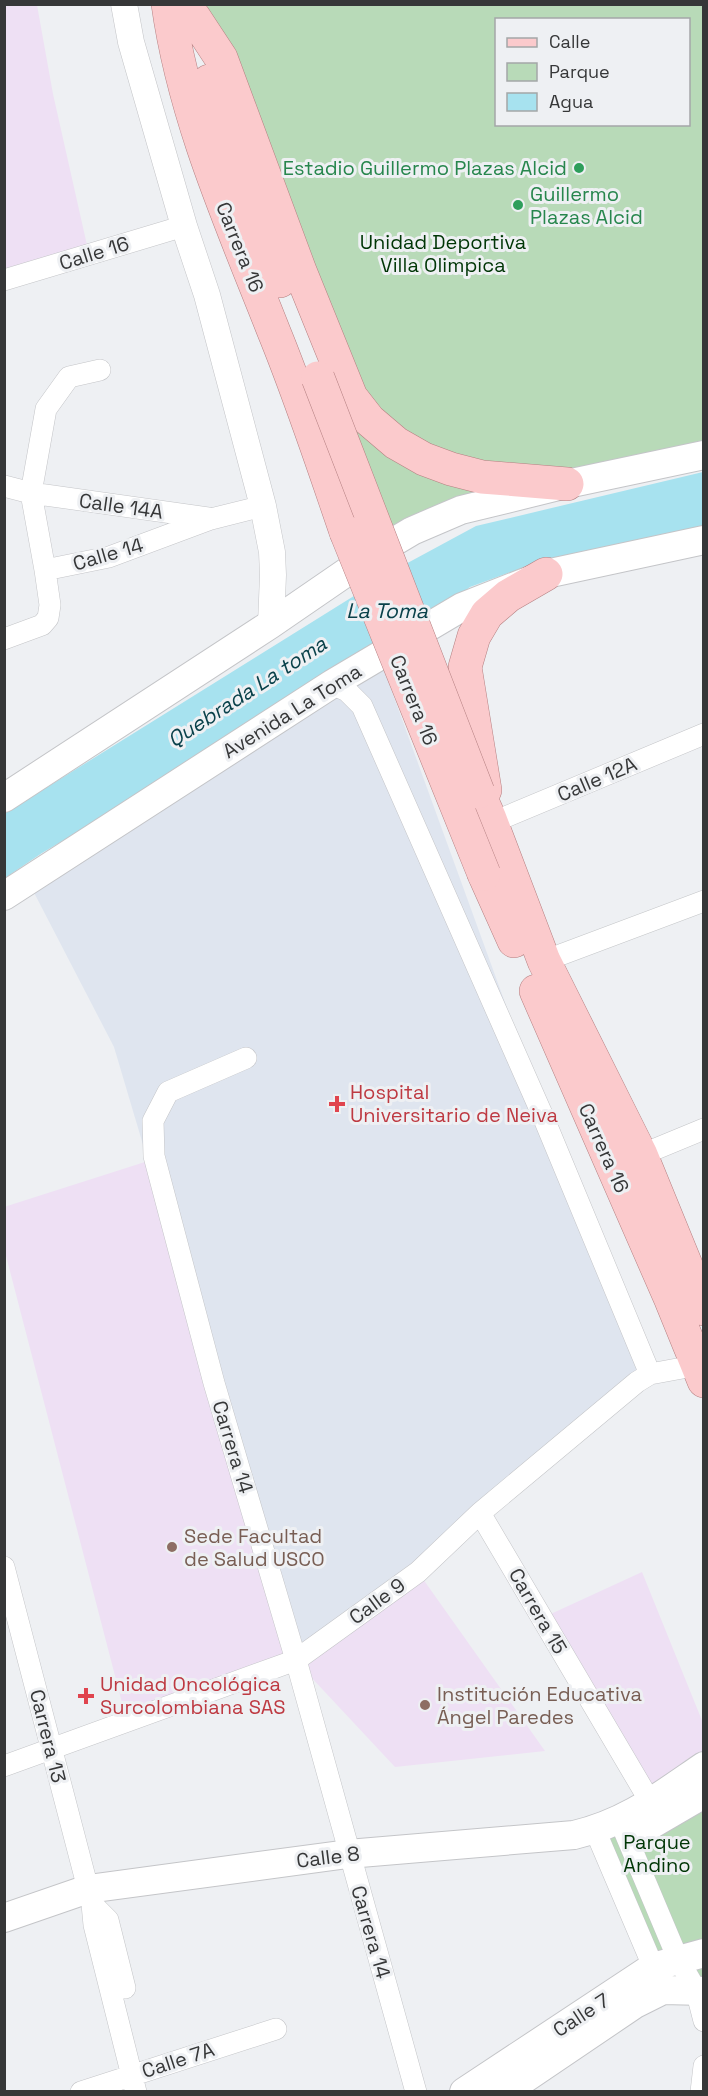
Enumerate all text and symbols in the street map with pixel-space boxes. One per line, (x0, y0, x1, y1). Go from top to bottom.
legend (495, 18, 690, 126)
text: Calle (549, 30, 590, 53)
text: Parque (549, 60, 610, 83)
text: Agua (549, 90, 593, 113)
place label: Estadio Guillermo Plazas Alcid (283, 155, 567, 181)
marker: Estadio Guillermo Plazas Alcid (572, 161, 586, 175)
place label: Guillermo Plazas Alcid (530, 181, 643, 230)
street label: Carrera 16 (210, 198, 270, 296)
marker: Guillermo Plazas Alcid (511, 198, 525, 212)
park label: Unidad Deportiva Villa Olimpica (360, 229, 526, 278)
street label: Calle 16 (56, 230, 132, 276)
street label: Calle 14A (77, 487, 165, 525)
street label: Calle 14 (70, 532, 146, 576)
water label: La Toma (346, 597, 429, 624)
water label: Quebrada La toma (162, 630, 332, 753)
street label: Carrera 16 (384, 651, 444, 749)
street label: Avenida La Toma (218, 658, 366, 764)
street label: Calle 12A (553, 750, 641, 807)
place label: Hospital Universitario de Neiva (350, 1079, 558, 1128)
marker: Hospital Universitario de Neiva (328, 1095, 346, 1113)
street label: Carrera 16 (573, 1099, 635, 1197)
street label: Carrera 14 (207, 1397, 259, 1497)
place label: Sede Facultad de Salud USCO (184, 1523, 325, 1572)
marker: Sede Facultad de Salud USCO (165, 1540, 179, 1554)
street label: Carrera 15 (503, 1563, 573, 1659)
street label: Calle 9 (344, 1572, 410, 1630)
place label: Unidad Oncológica Surcolombiana SAS (100, 1671, 286, 1720)
place label: Institución Educativa Ángel Paredes (437, 1681, 642, 1730)
street label: Carrera 13 (24, 1687, 72, 1785)
marker: Unidad Oncológica Surcolombiana SAS (77, 1687, 95, 1705)
marker: Institución Educativa Ángel Paredes (418, 1698, 432, 1712)
park label: Parque Andino (623, 1829, 691, 1878)
street label: Calle 8 (295, 1840, 361, 1874)
street label: Carrera 14 (345, 1882, 397, 1982)
street label: Calle 7 (548, 1987, 614, 2043)
street label: Calle 7A (138, 2036, 218, 2084)

